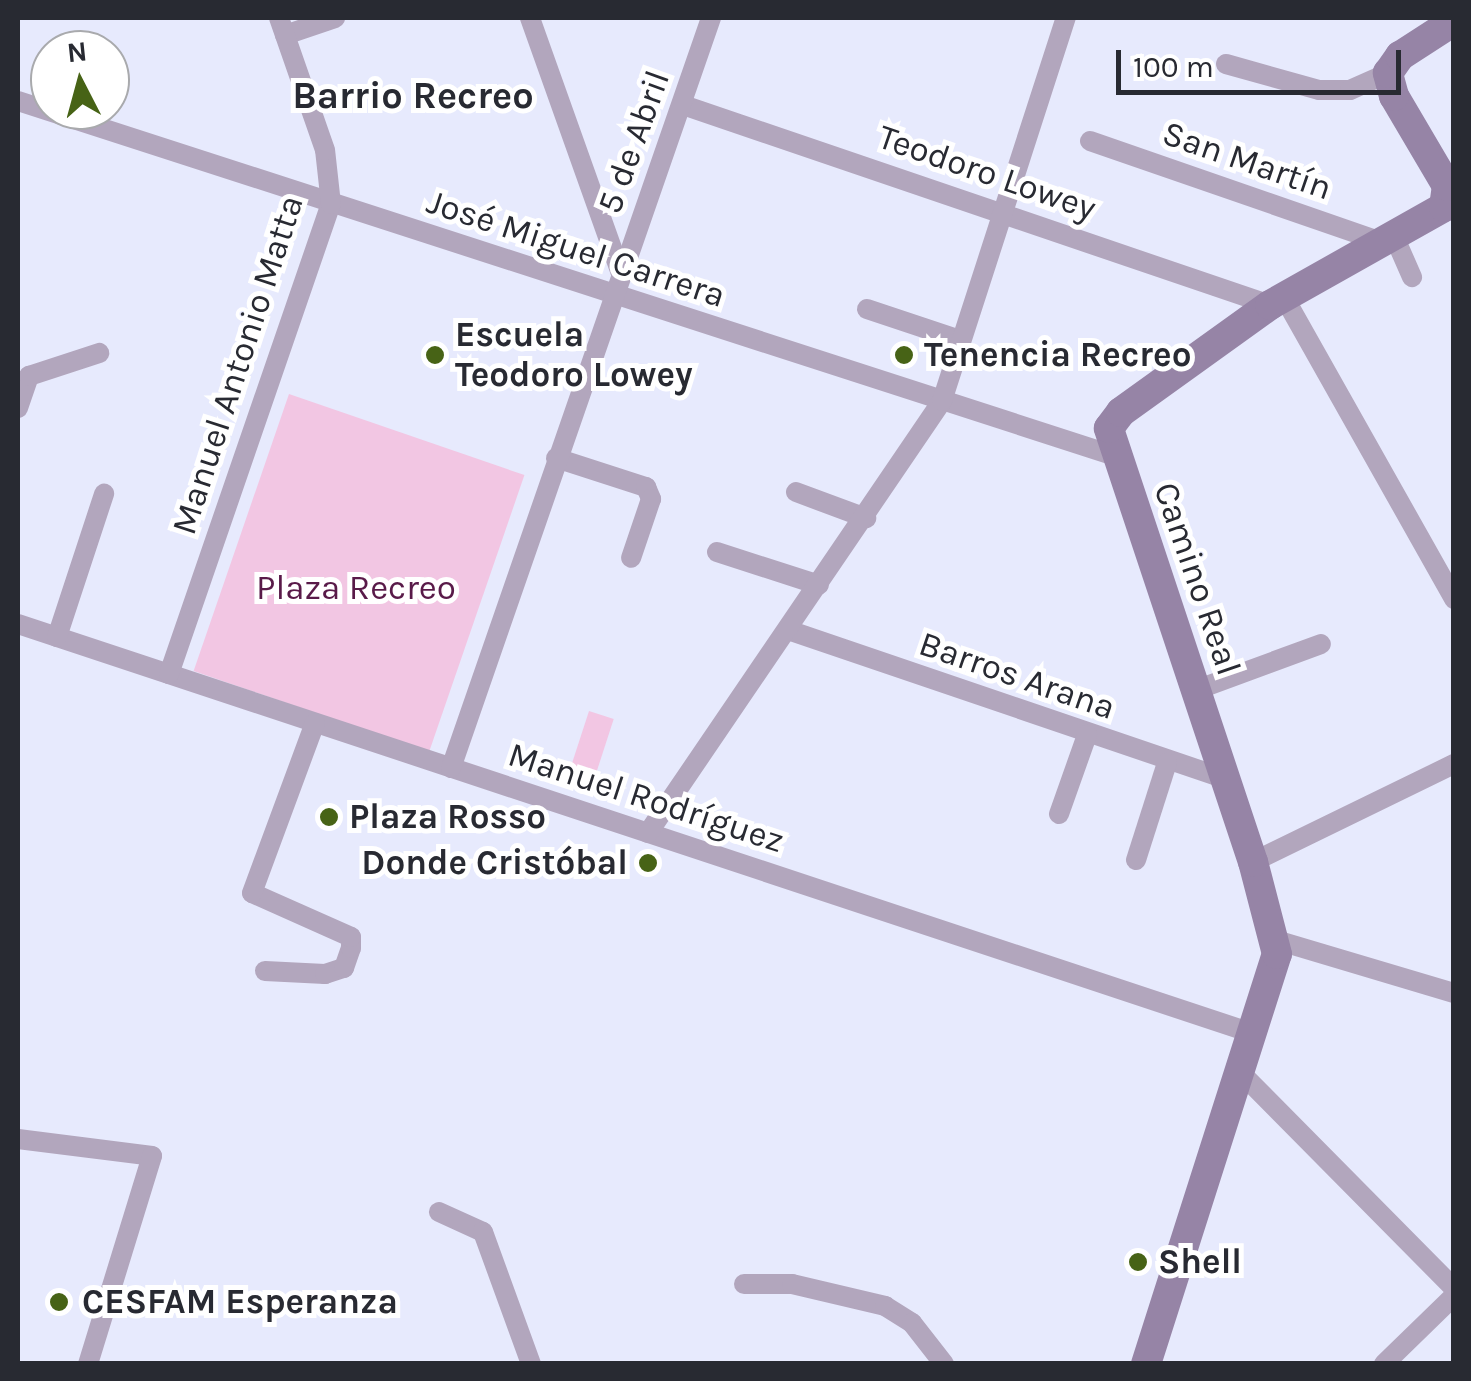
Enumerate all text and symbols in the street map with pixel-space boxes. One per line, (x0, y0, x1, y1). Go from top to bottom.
north arrow (30, 30, 130, 130)
scale bar (1121, 30, 1406, 92)
text: N (65, 34, 89, 69)
text: 100 m (1133, 49, 1214, 85)
street label: 5 de Abril (589, 65, 679, 219)
district label: Barrio Recreo (292, 73, 534, 119)
street label: San Martín (1157, 112, 1337, 210)
street label: Teodoro Lowey (873, 116, 1101, 230)
street label: José Miguel Carrera (422, 181, 730, 317)
street label: Manuel Antonio Matta (163, 190, 313, 540)
place label: Escuela Teodoro Lowey (455, 314, 693, 396)
place label: Tenencia Recreo (924, 334, 1191, 376)
marker: Escuela Teodoro Lowey (424, 344, 446, 366)
marker: Tenencia Recreo (893, 344, 915, 366)
street label: Camino Real (1144, 477, 1250, 681)
park label: Plaza Recreo (256, 567, 456, 609)
street label: Barros Arana (913, 623, 1121, 729)
street label: Manuel Rodríguez (503, 734, 789, 862)
place label: Plaza Rosso (349, 796, 546, 838)
marker: Plaza Rosso (318, 806, 340, 828)
place label: Donde Cristóbal (361, 842, 628, 884)
marker: Donde Cristóbal (637, 852, 659, 874)
place label: Shell (1158, 1241, 1242, 1283)
marker: Shell (1127, 1251, 1149, 1273)
place label: CESFAM Esperanza (82, 1281, 398, 1323)
marker: CESFAM Esperanza (46, 1289, 72, 1315)

